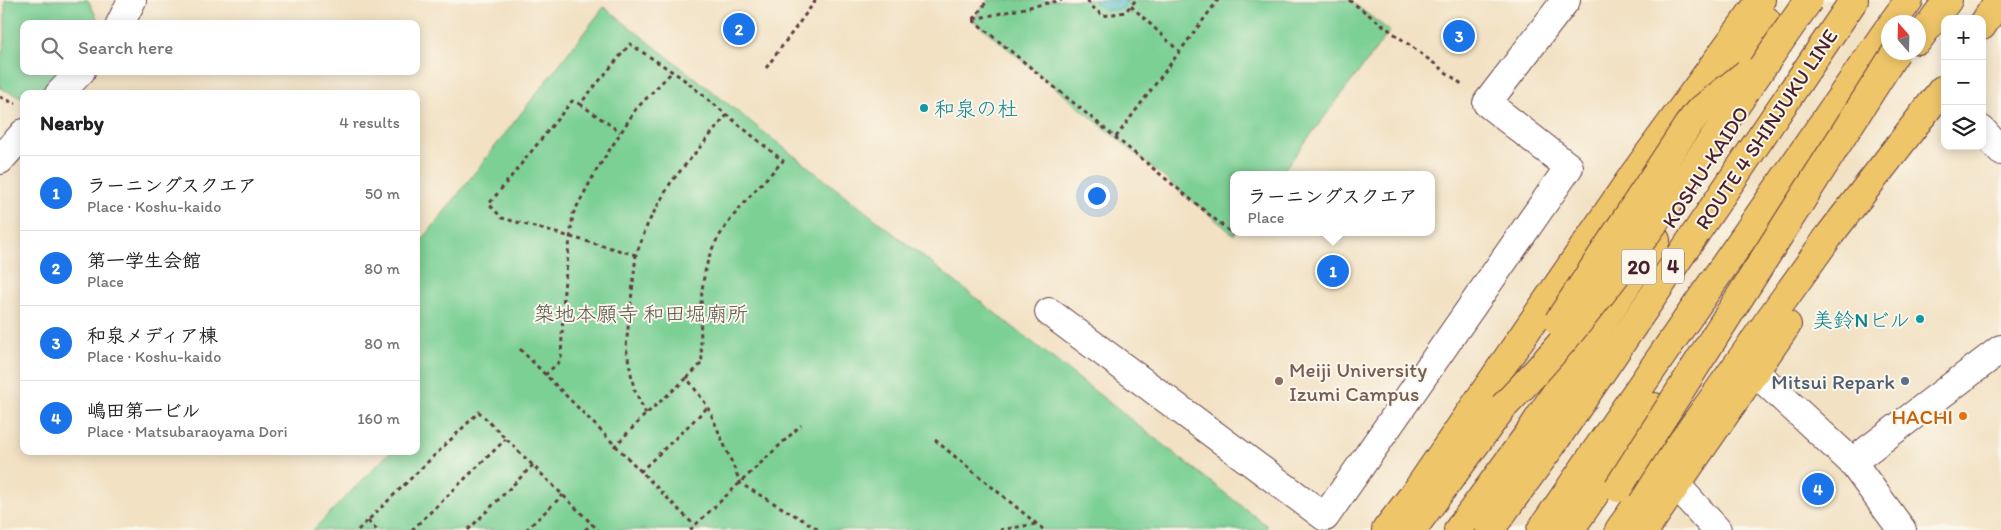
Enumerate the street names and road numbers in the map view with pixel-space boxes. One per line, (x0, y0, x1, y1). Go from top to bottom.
street label: ROUTE 4 SHINJUKU LINE (1690, 24, 1843, 234)
street label: KOSHU-KAIDO (1656, 101, 1754, 233)
road number: 4 (1662, 248, 1684, 284)
road number: 20 (1622, 250, 1656, 284)

